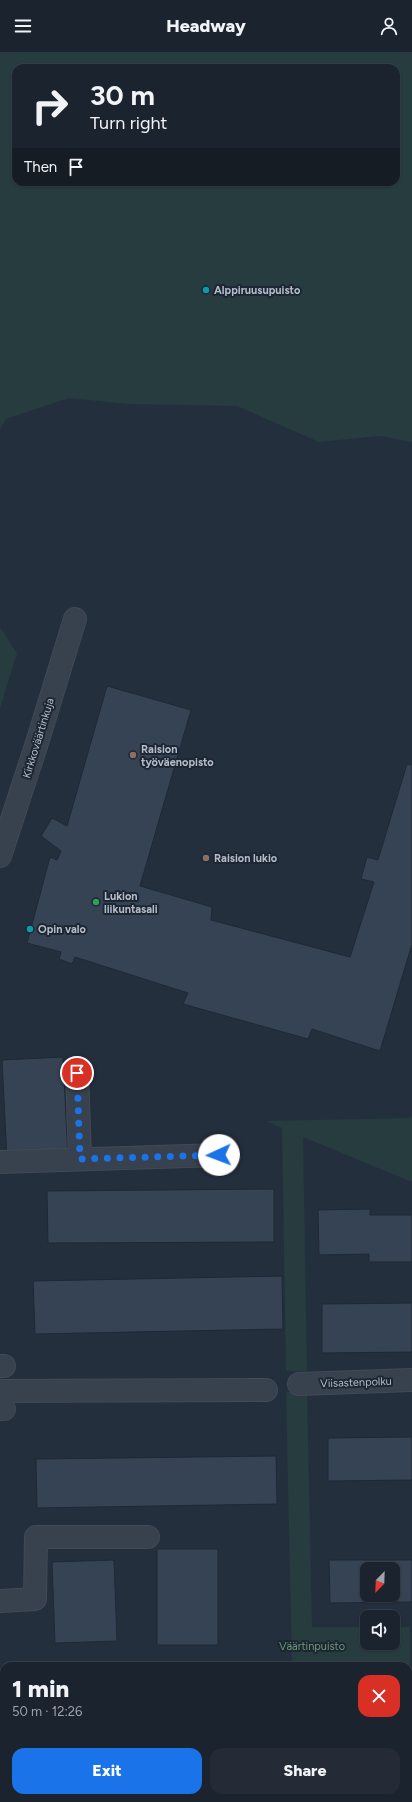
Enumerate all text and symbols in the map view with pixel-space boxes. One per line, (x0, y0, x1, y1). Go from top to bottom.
icon: menu (12, 15, 34, 37)
text: Headway (166, 15, 246, 37)
icon: person (378, 15, 400, 37)
text: 30 m (90, 78, 155, 112)
icon: right (24, 80, 76, 132)
text: Turn right (90, 112, 167, 134)
icon: arrive (65, 156, 87, 178)
text: Then (24, 158, 57, 176)
place label: Alppiruusupuisto (214, 284, 301, 297)
marker: Alppiruusupuisto (201, 285, 211, 295)
street label: Kirkkoväärtinkuja (20, 696, 57, 780)
place label: Raision työväenopisto (141, 743, 214, 769)
marker: Raision työväenopisto (128, 750, 138, 760)
place label: Raision lukio (214, 852, 278, 865)
marker: Raision lukio (201, 853, 211, 863)
place label: Lukion liikuntasali (104, 890, 158, 916)
marker: Lukion liikuntasali (91, 897, 101, 907)
place label: Opin valo (38, 923, 87, 936)
marker: Opin valo (25, 924, 35, 934)
pin (60, 1056, 94, 1090)
icon: arrive (66, 1062, 88, 1084)
position arrow (198, 1134, 240, 1176)
street label: Viisastenpolku (320, 1375, 392, 1390)
north arrow (360, 1562, 400, 1602)
map controls (360, 1562, 400, 1650)
button: sound (360, 1610, 400, 1650)
park label: Väärtinpuisto (279, 1640, 345, 1653)
text: 1 min (12, 1674, 69, 1703)
button: close (358, 1675, 400, 1717)
text: 50 m · 12:26 (12, 1704, 82, 1719)
button: Exit (12, 1748, 202, 1794)
button: Share (210, 1748, 400, 1794)

